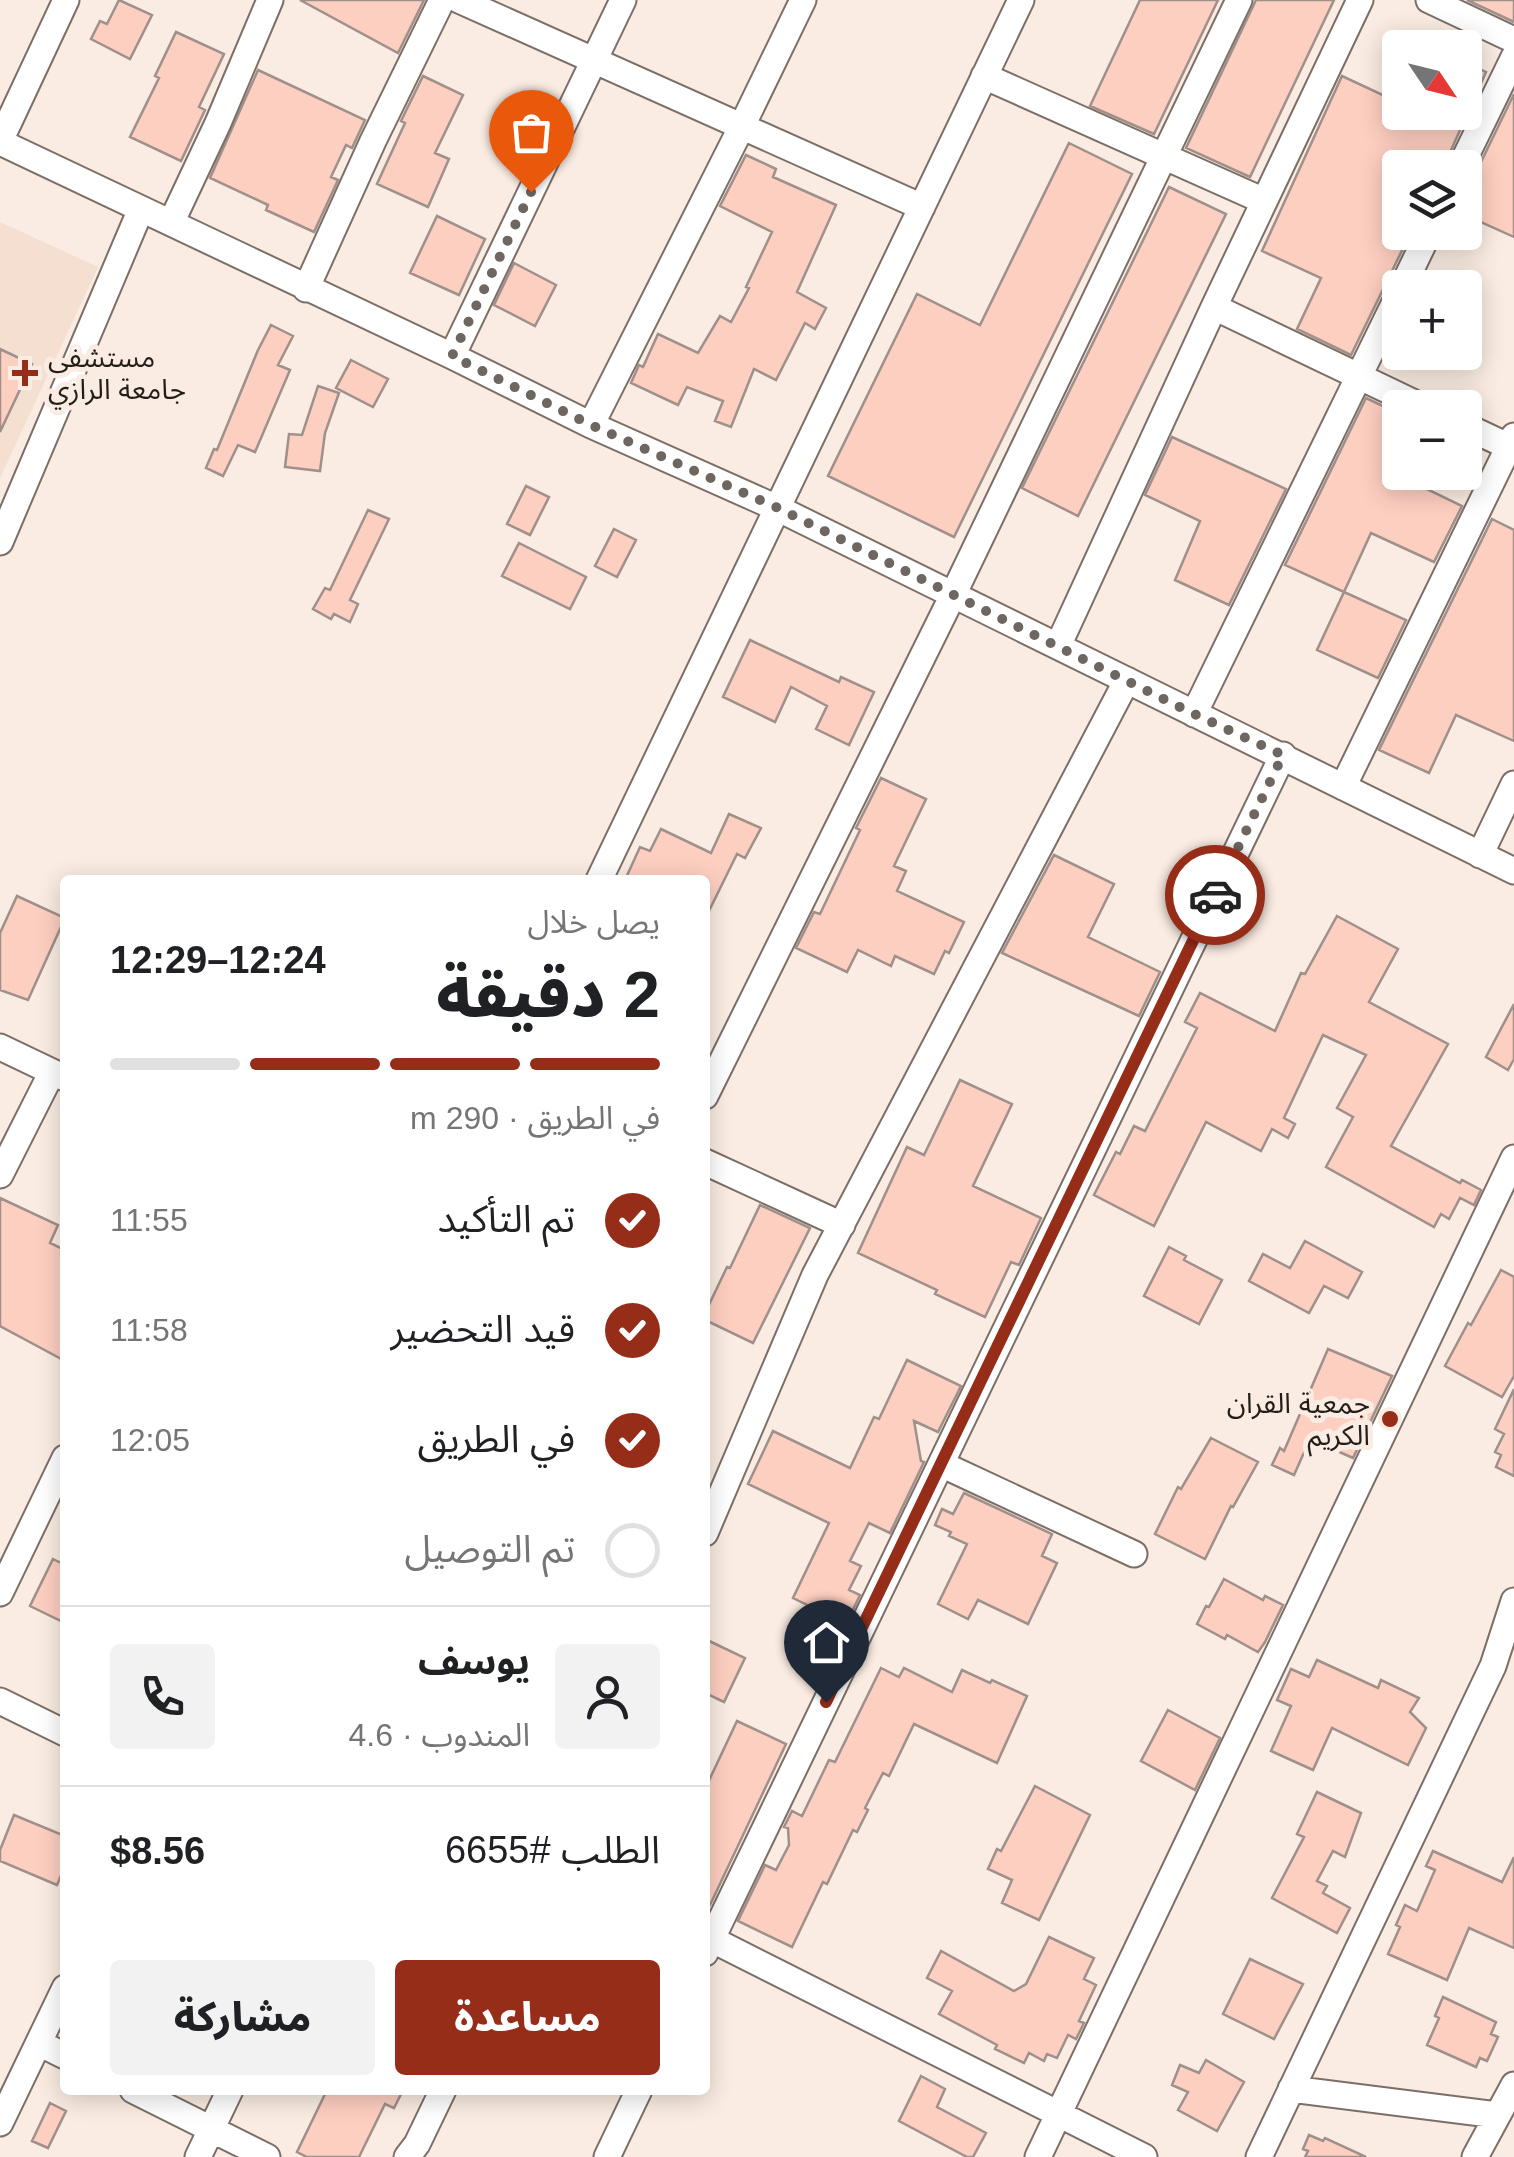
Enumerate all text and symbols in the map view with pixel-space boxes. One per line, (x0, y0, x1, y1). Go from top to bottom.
north arrow (1382, 30, 1482, 130)
map controls (1382, 30, 1482, 490)
pin (489, 90, 574, 193)
icon: bag (504, 105, 559, 160)
button: layers (1382, 150, 1482, 250)
button: + (1382, 270, 1482, 370)
place label: مستشفى جامعة الرازي (48, 342, 186, 410)
marker: مستشفى جامعة الرازي (12, 360, 38, 386)
button: − (1382, 390, 1482, 490)
courier (1165, 845, 1265, 945)
icon: car (1188, 868, 1243, 923)
text: يصل خلال (528, 904, 660, 940)
text: 12:24–12:29 (110, 939, 326, 981)
text: 2 دقيقة (436, 958, 660, 1031)
text: في الطريق · 290 m (410, 1100, 660, 1136)
icon: check (605, 1193, 660, 1248)
text: تم التأكيد (438, 1198, 575, 1240)
text: 11:55 (110, 1202, 188, 1238)
icon: check (605, 1303, 660, 1358)
text: قيد التحضير (390, 1308, 575, 1350)
text: 11:58 (110, 1312, 188, 1348)
place label: جمعية القران الكريم (1227, 1388, 1370, 1457)
marker: جمعية القران الكريم (1379, 1408, 1401, 1430)
icon: check (605, 1413, 660, 1468)
text: في الطريق (418, 1418, 575, 1460)
text: 12:05 (110, 1422, 190, 1458)
text: تم التوصيل (404, 1528, 575, 1570)
pin (784, 1600, 869, 1703)
icon: home (799, 1615, 854, 1670)
text: يوسف (418, 1640, 530, 1682)
button: phone (110, 1644, 215, 1749)
button: person (555, 1644, 660, 1749)
text: المندوب · 4.6 (349, 1717, 530, 1753)
text: الطلب #6655 (445, 1829, 660, 1871)
text: $8.56 (110, 1830, 205, 1872)
button: مشاركة (110, 1960, 375, 2075)
button: مساعدة (395, 1960, 660, 2075)

